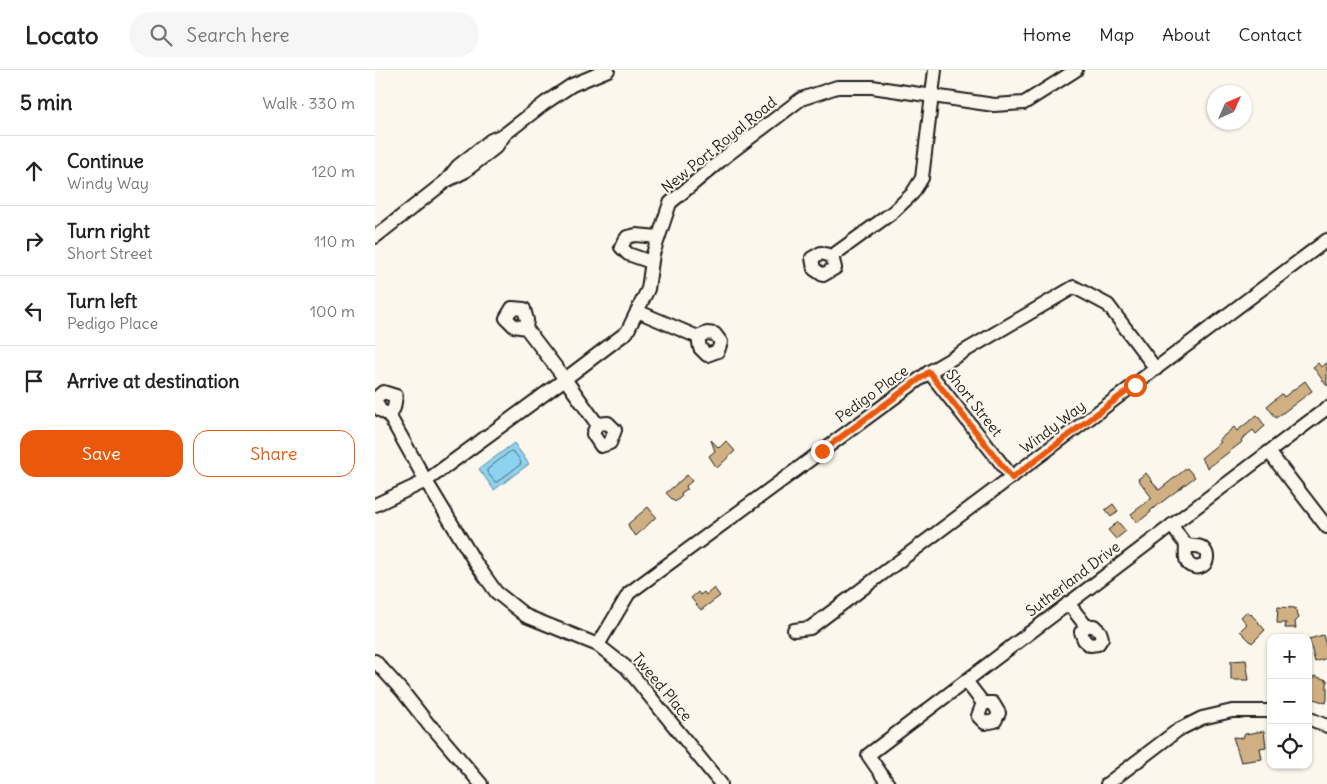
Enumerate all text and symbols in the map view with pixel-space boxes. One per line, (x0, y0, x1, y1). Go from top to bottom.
search box (129, 12, 479, 57)
text: Locato (25, 20, 99, 50)
icon: search (147, 21, 175, 49)
text: Search here (187, 23, 290, 47)
text: Home (1023, 23, 1071, 46)
text: Map (1099, 23, 1134, 46)
text: About (1162, 23, 1210, 46)
text: Contact (1238, 23, 1302, 46)
north arrow (1207, 85, 1252, 130)
text: 5 min (20, 89, 72, 116)
street label: New Port Royal Road (657, 92, 780, 197)
text: Walk · 330 m (262, 93, 355, 113)
text: Continue (67, 149, 144, 173)
icon: ahead (20, 157, 48, 185)
text: 120 m (312, 161, 355, 181)
text: Windy Way (67, 173, 149, 193)
text: Turn right (67, 219, 150, 243)
icon: right (20, 227, 48, 255)
text: 110 m (314, 231, 355, 251)
text: Short Street (67, 243, 153, 263)
text: Turn left (67, 289, 137, 313)
icon: left (20, 297, 48, 325)
text: 100 m (310, 301, 355, 321)
text: Pedigo Place (67, 313, 158, 333)
street label: Pedigo Place (832, 361, 912, 426)
street label: Short Street (942, 365, 1007, 440)
icon: arrive (20, 367, 48, 395)
text: Arrive at destination (67, 369, 240, 393)
route start (1124, 374, 1147, 397)
street label: Windy Way (1016, 396, 1089, 457)
button: Save (20, 430, 183, 477)
button: Share (193, 430, 355, 477)
route end (811, 440, 834, 463)
street label: Sutherland Drive (1022, 537, 1124, 620)
map controls (1267, 634, 1312, 769)
button: + (1267, 634, 1312, 679)
street label: Tweed Place (628, 649, 697, 725)
button: − (1267, 679, 1312, 724)
button: locate (1267, 724, 1312, 769)

